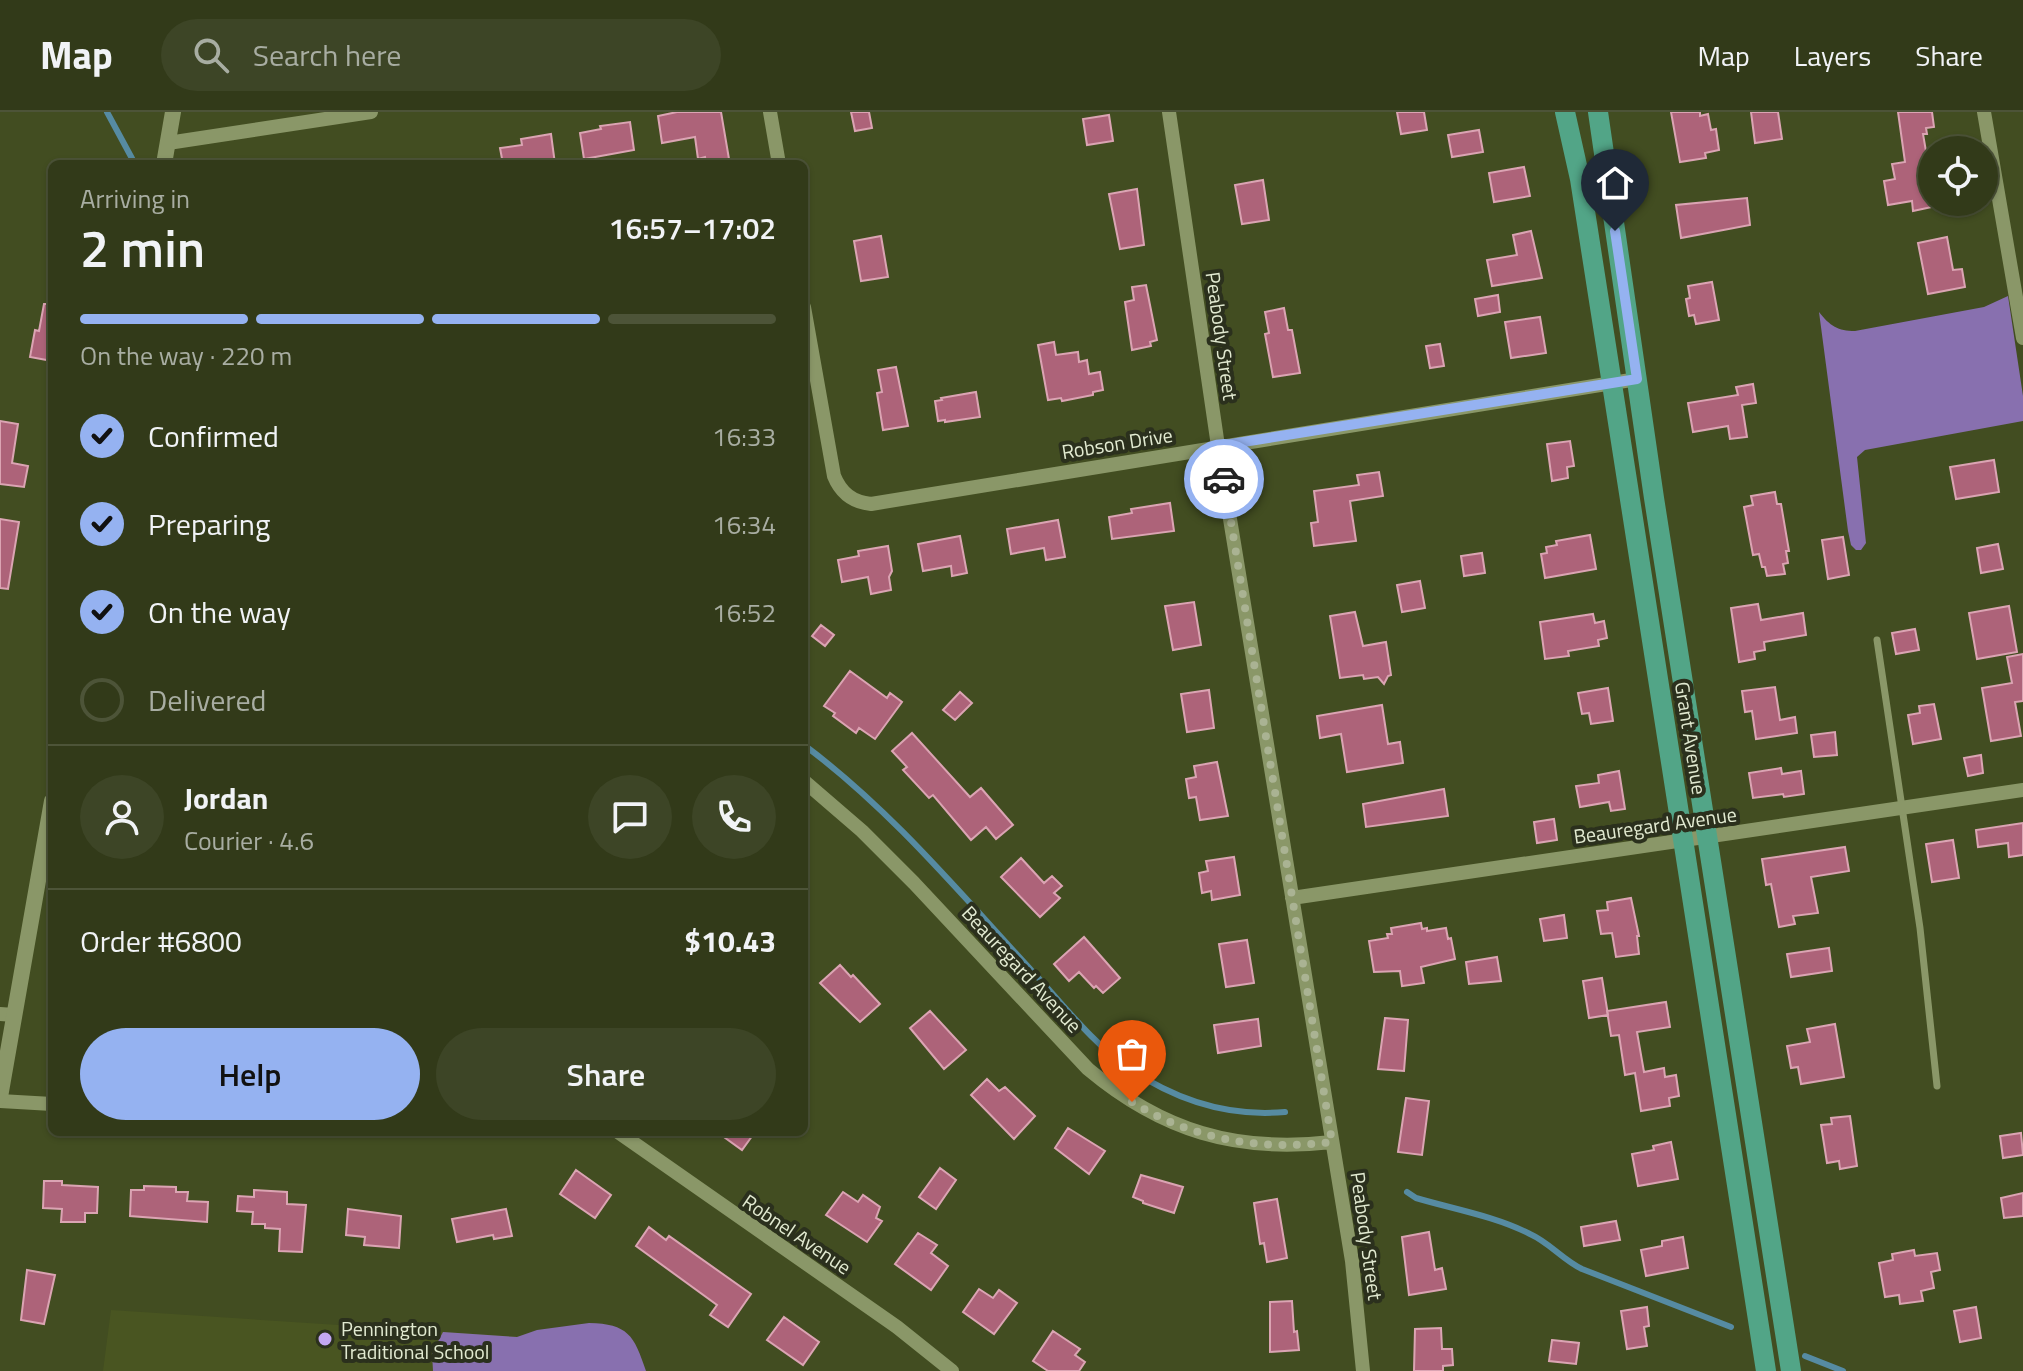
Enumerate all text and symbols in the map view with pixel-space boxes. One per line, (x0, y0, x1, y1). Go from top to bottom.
search box (161, 19, 721, 91)
text: Map (40, 26, 113, 84)
text: Search here (253, 32, 402, 78)
icon: search (189, 33, 233, 77)
text: Map (1697, 34, 1750, 77)
text: Layers (1794, 34, 1871, 77)
text: Share (1915, 34, 1983, 77)
map controls (1918, 136, 1998, 216)
button: locate (1918, 136, 1998, 216)
pin (1581, 149, 1649, 231)
icon: home (1593, 161, 1637, 205)
text: Arriving in (80, 179, 190, 218)
text: 16:57–17:02 (609, 205, 776, 251)
text: 2 min (80, 208, 205, 287)
street label: Peabody Street (1198, 270, 1246, 402)
text: On the way · 220 m (80, 336, 292, 375)
text: Confirmed (148, 413, 279, 459)
icon: check (80, 414, 124, 458)
text: 16:33 (712, 417, 776, 456)
street label: Robson Drive (1059, 419, 1175, 467)
courier (1184, 439, 1264, 519)
icon: car (1202, 457, 1246, 501)
text: Preparing (148, 501, 270, 547)
icon: check (80, 502, 124, 546)
text: 16:34 (712, 505, 776, 544)
text: On the way (148, 589, 291, 635)
icon: check (80, 590, 124, 634)
text: 16:52 (712, 593, 776, 632)
text: Delivered (148, 677, 266, 723)
street label: Grant Avenue (1667, 679, 1715, 797)
button: person (80, 775, 164, 859)
text: Jordan (184, 775, 268, 821)
button: chat (588, 775, 672, 859)
button: phone (692, 775, 776, 859)
street label: Beauregard Avenue (1571, 798, 1739, 852)
text: Courier · 4.6 (184, 821, 314, 860)
street label: Beauregard Avenue (955, 898, 1089, 1040)
text: Order #6800 (80, 918, 242, 964)
text: $10.43 (684, 918, 776, 964)
pin (1098, 1020, 1166, 1102)
button: Help (80, 1028, 420, 1120)
button: Share (436, 1028, 776, 1120)
icon: bag (1110, 1032, 1154, 1076)
street label: Peabody Street (1343, 1170, 1391, 1302)
street label: Robnel Avenue (736, 1186, 858, 1282)
place label: Pennington Traditional School (341, 1313, 489, 1367)
marker: Pennington Traditional School (316, 1330, 334, 1348)

